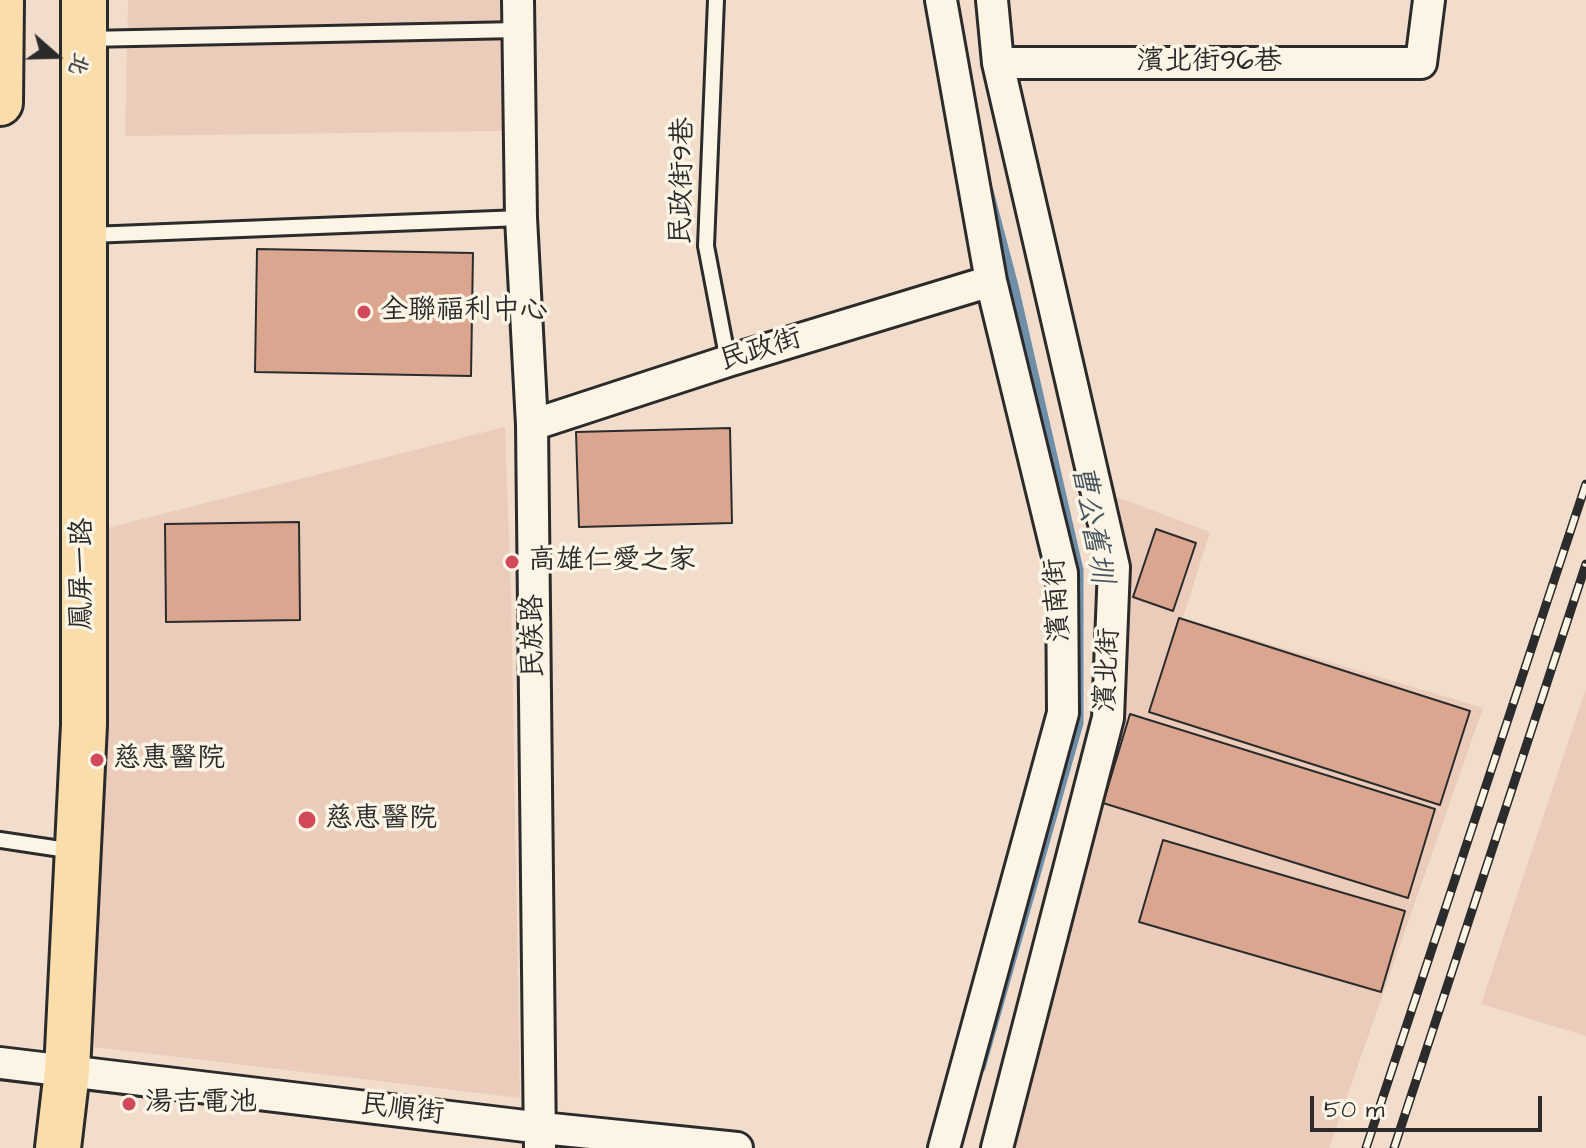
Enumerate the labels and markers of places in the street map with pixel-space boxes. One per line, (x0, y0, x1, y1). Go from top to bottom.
place label: 全聯福利中心 (380, 295, 548, 329)
marker: 全聯福利中心 (355, 303, 373, 321)
place label: 高雄仁愛之家 (528, 545, 696, 579)
marker: 高雄仁愛之家 (503, 553, 521, 571)
place label: 慈惠醫院 (113, 743, 225, 777)
marker: 慈惠醫院 (88, 751, 106, 769)
place label: 慈恵醫院 (325, 803, 437, 837)
marker: 慈恵醫院 (296, 809, 318, 831)
place label: 湯吉電池 (145, 1087, 257, 1121)
marker: 湯吉電池 (120, 1095, 138, 1113)

